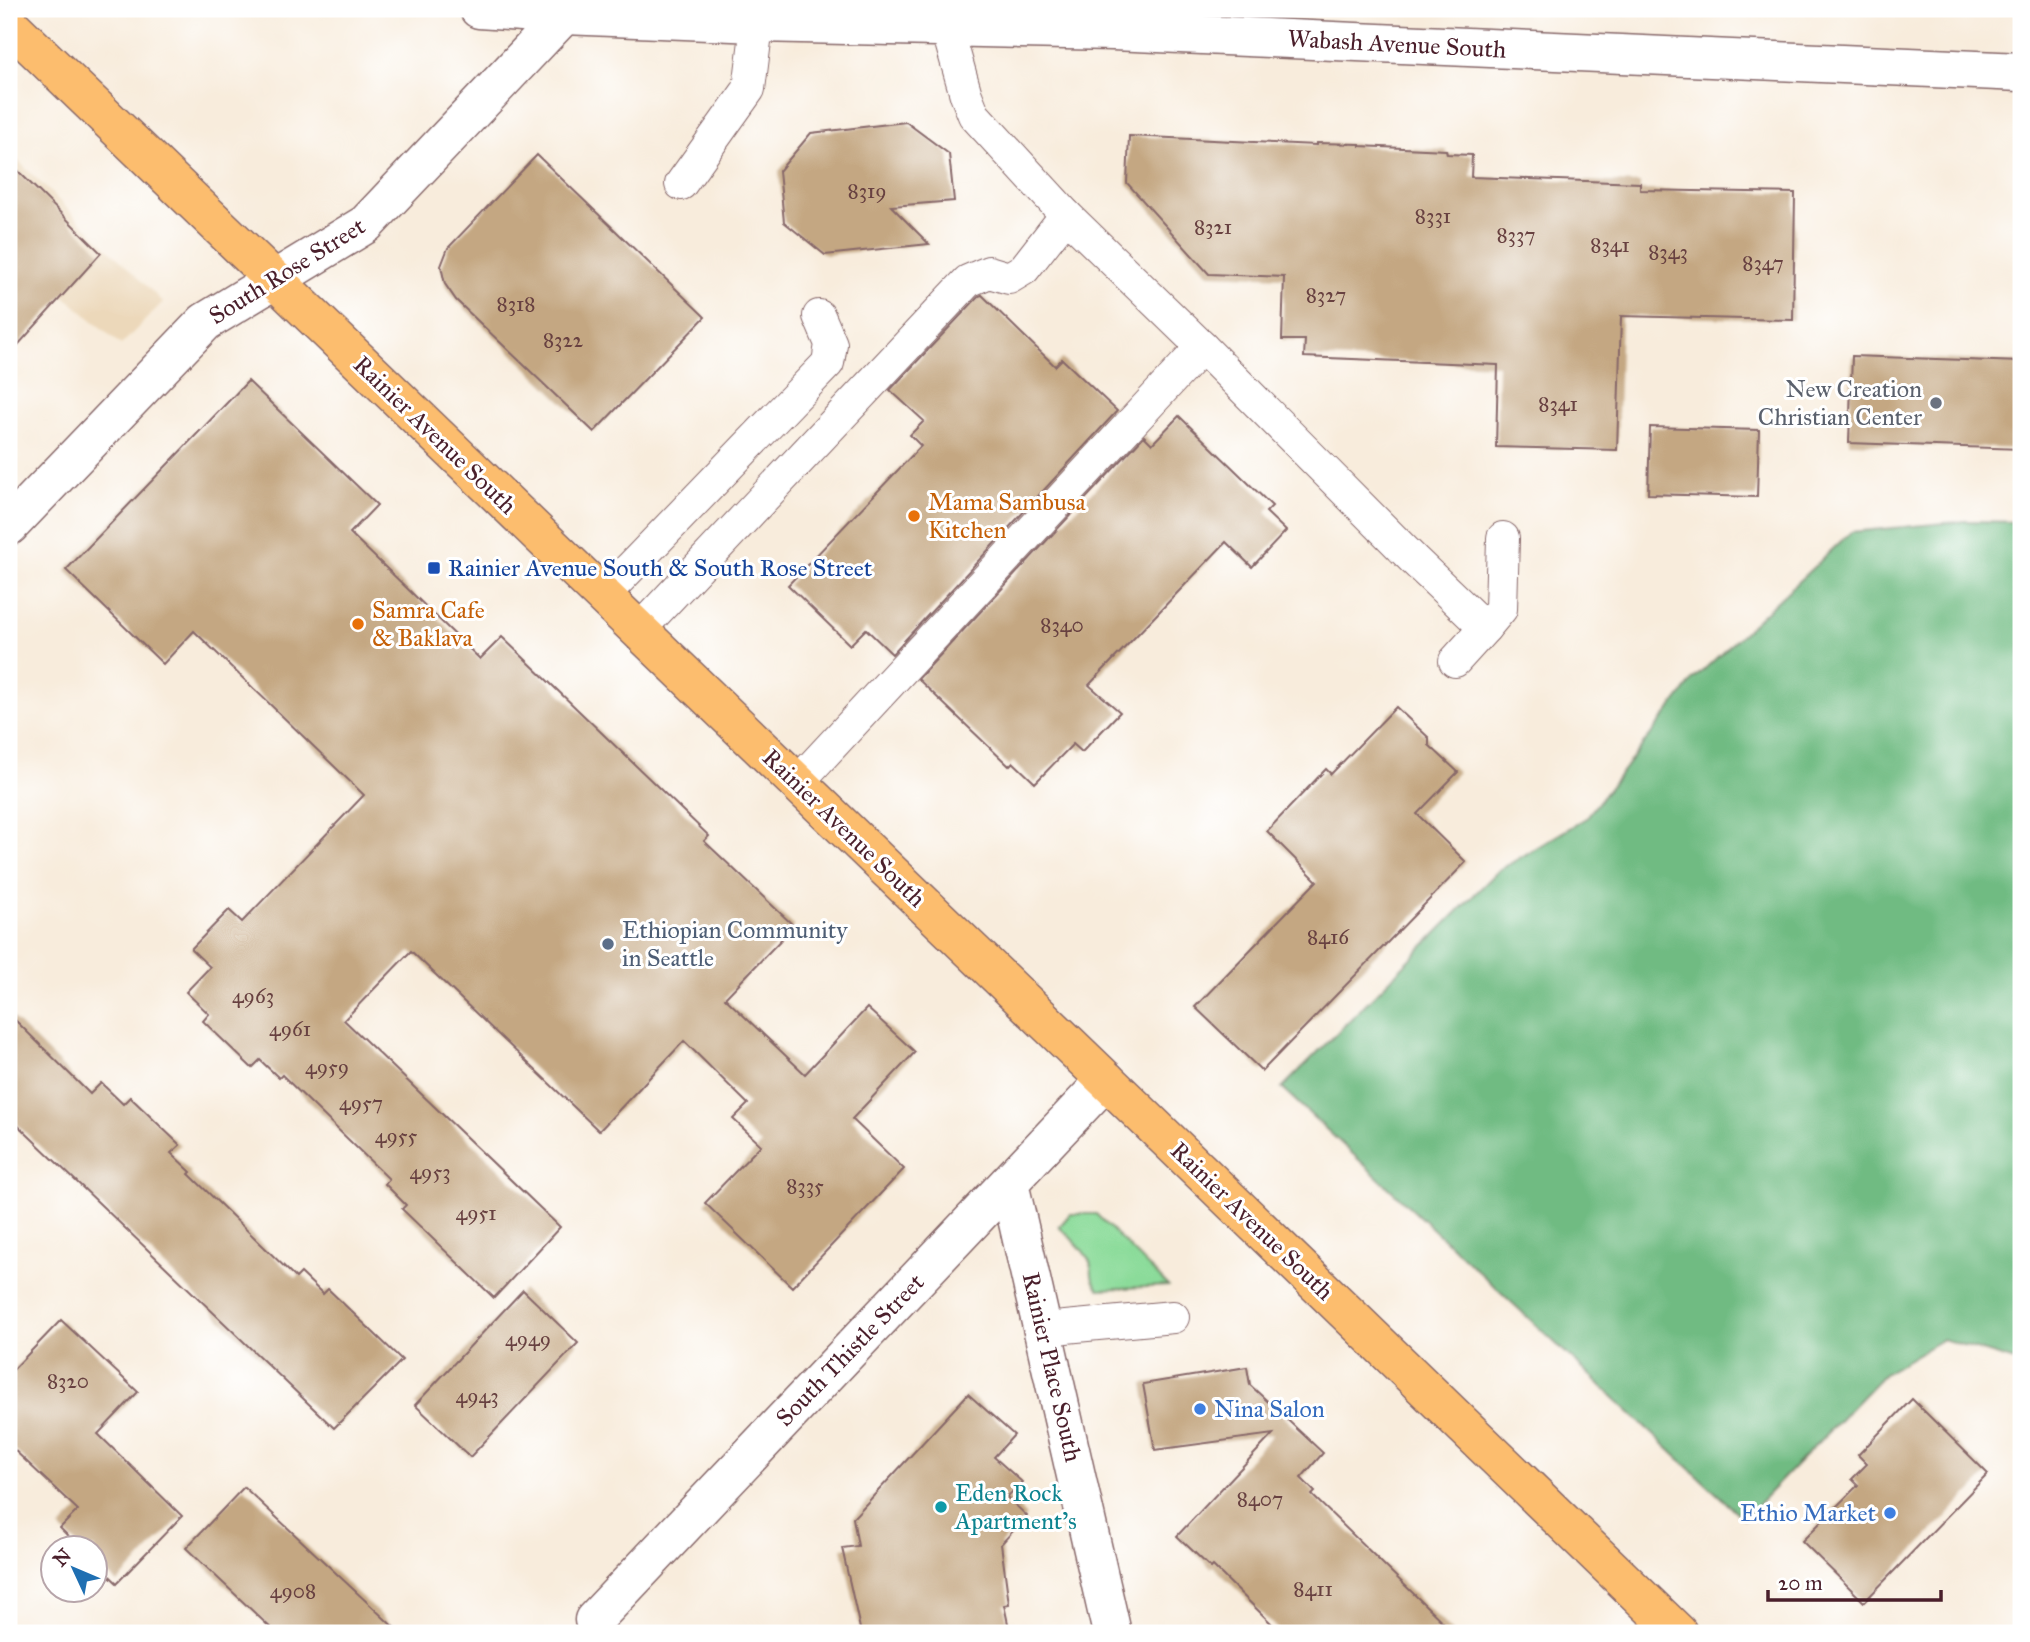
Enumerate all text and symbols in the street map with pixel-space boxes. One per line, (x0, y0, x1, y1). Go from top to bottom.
street label: Wabash Avenue South (1287, 23, 1507, 65)
house number: 8319 (848, 178, 887, 204)
house number: 8331 (1415, 203, 1451, 229)
street label: South Rose Street (203, 211, 371, 331)
house number: 8321 (1194, 214, 1232, 240)
house number: 8337 (1496, 222, 1536, 248)
house number: 8341 (1590, 232, 1630, 258)
house number: 8343 (1648, 239, 1688, 265)
house number: 8347 (1742, 250, 1784, 276)
house number: 8327 (1306, 282, 1346, 308)
house number: 8318 (496, 291, 536, 317)
house number: 8322 (543, 327, 584, 353)
street label: Rainier Avenue South (347, 349, 523, 521)
place label: New Creation Christian Center (1758, 374, 1922, 432)
house number: 8341 (1538, 391, 1578, 417)
marker: New Creation Christian Center (1928, 395, 1944, 411)
place label: Mama Sambusa Kitchen (928, 487, 1086, 545)
marker: Mama Sambusa Kitchen (906, 508, 922, 524)
place label: Rainier Avenue South & South Rose Street (448, 553, 873, 583)
marker: Rainier Avenue South & South Rose Street (426, 560, 442, 576)
place label: Samra Cafe & Baklava (372, 595, 485, 653)
house number: 8340 (1040, 612, 1084, 638)
marker: Samra Cafe & Baklava (350, 616, 366, 632)
street label: Rainier Avenue South (756, 742, 932, 914)
place label: Ethiopian Community in Seattle (622, 915, 848, 973)
house number: 8416 (1307, 924, 1350, 950)
marker: Ethiopian Community in Seattle (600, 936, 616, 952)
house number: 4963 (232, 983, 274, 1009)
house number: 4961 (269, 1016, 311, 1042)
house number: 4959 (305, 1054, 349, 1080)
house number: 4957 (339, 1090, 383, 1116)
house number: 4955 (375, 1123, 417, 1149)
street label: Rainier Avenue South (1164, 1135, 1340, 1307)
house number: 4953 (409, 1159, 451, 1185)
house number: 8335 (786, 1173, 824, 1199)
house number: 4951 (455, 1200, 497, 1226)
street label: South Thistle Street (769, 1267, 931, 1433)
street label: Rainier Place South (1016, 1269, 1088, 1465)
house number: 4949 (505, 1326, 551, 1352)
house number: 8320 (47, 1368, 89, 1394)
house number: 4943 (455, 1383, 499, 1409)
place label: Nina Salon (1214, 1394, 1325, 1424)
marker: Nina Salon (1192, 1401, 1208, 1417)
place label: Eden Rock Apartment's (954, 1478, 1077, 1536)
house number: 8407 (1237, 1486, 1283, 1512)
place label: Ethio Market (1740, 1498, 1876, 1528)
marker: Eden Rock Apartment's (933, 1499, 949, 1515)
marker: Ethio Market (1882, 1505, 1898, 1521)
north arrow (38, 1534, 108, 1604)
text: N (48, 1544, 76, 1571)
scale bar (1768, 1558, 1941, 1602)
text: 20 m (1778, 1570, 1823, 1596)
house number: 8411 (1293, 1576, 1333, 1602)
house number: 4908 (270, 1578, 316, 1604)

